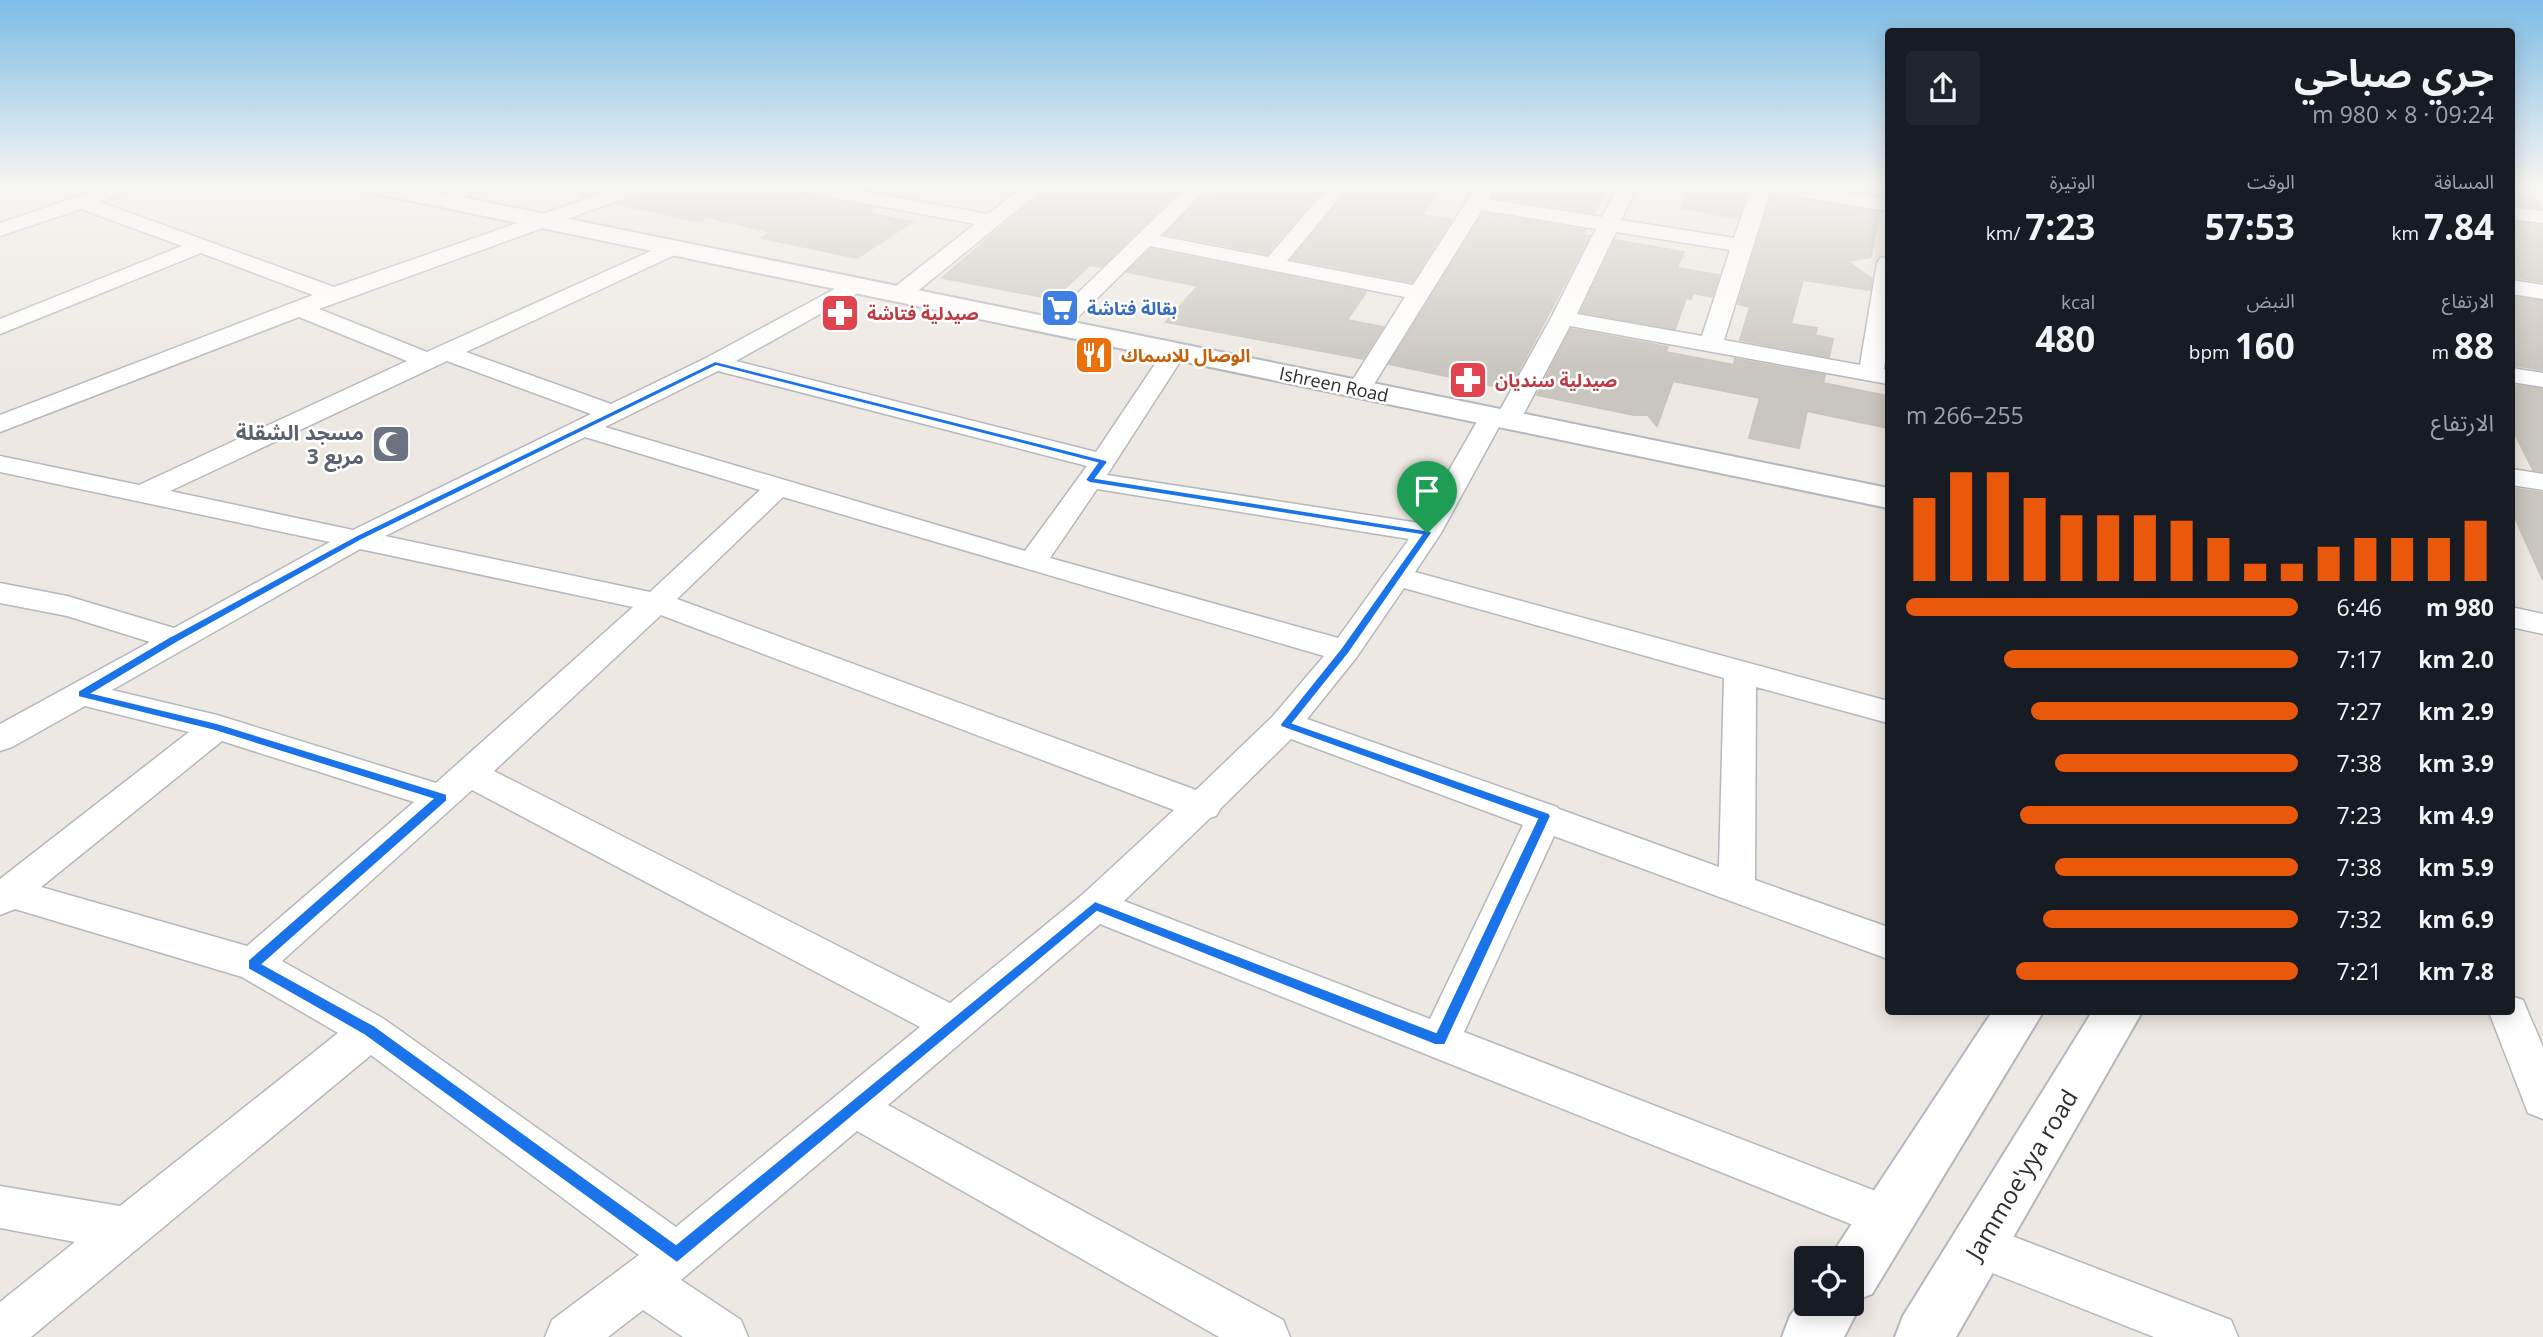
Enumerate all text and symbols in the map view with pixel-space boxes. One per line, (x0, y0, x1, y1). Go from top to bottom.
text: جري صباحي (2294, 46, 2494, 98)
button: share (1906, 51, 1980, 125)
text: 09:24 · 8 × 980 m (2312, 98, 2494, 130)
text: الوتيرة (2050, 169, 2095, 195)
text: الوقت (2247, 169, 2295, 195)
text: المسافة (2434, 169, 2494, 195)
text: 7:23 (2025, 203, 2095, 250)
text: 57:53 (2205, 203, 2295, 250)
text: 7.84 (2424, 203, 2494, 250)
text: /km (1986, 220, 2025, 246)
text: km (2391, 220, 2424, 246)
supermarket icon: بقالة فتاشة (1039, 287, 1081, 329)
text: النبض (2246, 288, 2295, 314)
text: الارتفاع (2442, 288, 2494, 314)
text: kcal (2061, 289, 2095, 315)
pharmacy icon: صيدلية فتاشة (819, 292, 861, 334)
place label: بقالة فتاشة (1087, 296, 1177, 320)
place label: صيدلية فتاشة (867, 301, 979, 325)
text: 480 (2035, 315, 2095, 362)
text: 160 (2235, 322, 2295, 369)
text: 88 (2454, 322, 2494, 369)
restaurant icon: الوصال للاسماك (1073, 334, 1115, 376)
text: bpm (2189, 339, 2235, 365)
text: m (2431, 339, 2454, 365)
place label: الوصال للاسماك (1121, 343, 1250, 367)
pharmacy icon: صيدلية سنديان (1447, 359, 1489, 401)
street label: Ishreen Road (1277, 361, 1391, 407)
place label: صيدلية سنديان (1495, 368, 1617, 392)
text: 255–266 m (1906, 399, 2024, 431)
text: الارتفاع (2431, 406, 2494, 438)
place label: مسجد الشقلة مربع 3 (236, 418, 364, 472)
mosque icon: مسجد الشقلة مربع 3 (370, 423, 412, 465)
pin (1397, 461, 1457, 533)
icon: arrive (1408, 472, 1446, 510)
text: 6:46 (2337, 591, 2382, 623)
text: 980 m (2426, 591, 2494, 623)
text: 7:17 (2337, 643, 2382, 675)
text: 2.0 km (2418, 643, 2494, 675)
text: 7:27 (2337, 695, 2382, 727)
text: 2.9 km (2418, 695, 2494, 727)
text: 7:38 (2337, 747, 2382, 779)
text: 3.9 km (2418, 747, 2494, 779)
text: 7:23 (2337, 799, 2382, 831)
text: 4.9 km (2418, 799, 2494, 831)
text: 7:38 (2337, 851, 2382, 883)
text: 5.9 km (2418, 851, 2494, 883)
text: 7:32 (2337, 903, 2382, 935)
text: 6.9 km (2418, 903, 2494, 935)
text: 7:21 (2337, 955, 2382, 987)
text: 7.8 km (2418, 955, 2494, 987)
street label: Jammoe'yya road (1956, 1083, 2085, 1267)
map controls (1794, 1246, 1864, 1316)
button: locate (1794, 1246, 1864, 1316)

